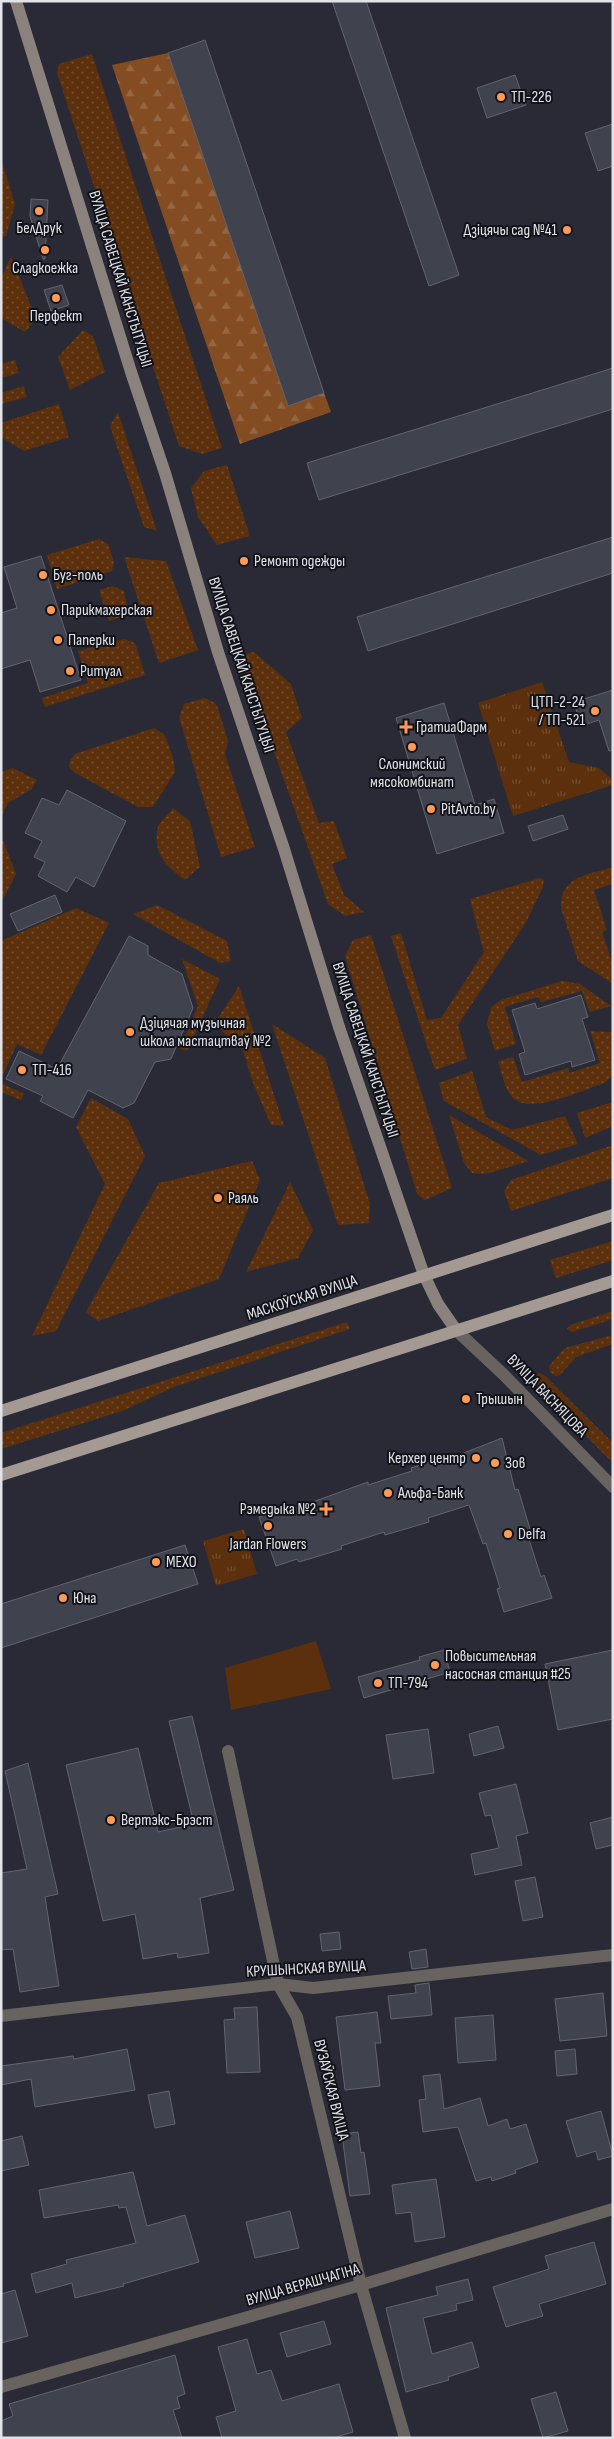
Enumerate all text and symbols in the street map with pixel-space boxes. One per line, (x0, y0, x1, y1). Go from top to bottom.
place label: ТП-226 (511, 88, 552, 107)
marker: ТП-226 (495, 91, 507, 103)
street label: ВУЛІЦА САВЕЦКАЙ КАНСТЫТУЦЫІ (84, 189, 156, 369)
marker: БелДрук (33, 205, 45, 217)
place label: БелДрук (16, 219, 63, 238)
place label: Дзіцячы сад №41 (464, 221, 557, 240)
marker: Дзіцячы сад №41 (561, 224, 573, 236)
marker: Сладкоежка (39, 244, 51, 256)
place label: Сладкоежка (12, 259, 78, 278)
marker: Перфект (50, 292, 62, 304)
place label: Перфект (30, 307, 82, 326)
place label: Ремонт одежды (254, 552, 345, 571)
marker: Ремонт одежды (238, 555, 250, 567)
place label: Буг-поль (53, 566, 103, 585)
marker: Буг-поль (37, 569, 49, 581)
street label: ВУЛІЦА САВЕЦКАЙ КАНСТЫТУЦЫІ (204, 575, 278, 755)
place label: Парикмахерская (61, 601, 152, 620)
marker: Парикмахерская (45, 604, 57, 616)
place label: Паперки (68, 631, 115, 650)
marker: Паперки (52, 634, 64, 646)
place label: Ритуал (80, 662, 122, 681)
marker: Ритуал (64, 665, 76, 677)
place label: ЦТП-2-24 / ТП-521 (531, 693, 585, 730)
marker: ЦТП-2-24 / ТП-521 (589, 705, 601, 717)
place label: ГратиаФарм (416, 718, 487, 737)
marker: ГратиаФарм (400, 721, 412, 733)
marker: Слонимский мясокомбинат (406, 741, 418, 753)
place label: Слонимский мясокомбинат (370, 755, 454, 792)
place label: PitAvto.by (441, 800, 496, 819)
marker: PitAvto.by (425, 803, 437, 815)
street label: ВУЛІЦА САВЕЦКАЙ КАНСТЫТУЦЫІ (328, 960, 402, 1140)
place label: Дзіцячая музычная школа мастацтваў №2 (140, 1014, 271, 1051)
marker: Дзіцячая музычная школа мастацтваў №2 (124, 1026, 136, 1038)
place label: ТП-416 (32, 1061, 72, 1080)
marker: ТП-416 (16, 1064, 28, 1076)
place label: Раяль (228, 1189, 259, 1208)
marker: Раяль (212, 1192, 224, 1204)
street label: МАСКОЎСКАЯ ВУЛІЦА (244, 1271, 360, 1325)
street label: ВУЛІЦА ВАСНЯЦОВА (503, 1351, 591, 1441)
place label: Трышын (476, 1390, 523, 1409)
marker: Трышын (460, 1393, 472, 1405)
place label: Керхер центр (388, 1449, 466, 1468)
marker: Керхер центр (470, 1452, 482, 1464)
place label: Зов (505, 1454, 525, 1473)
marker: Зов (489, 1457, 501, 1469)
place label: Альфа-Банк (397, 1484, 464, 1503)
marker: Альфа-Банк (382, 1487, 394, 1499)
place label: Рэмедыка №2 (240, 1500, 316, 1519)
marker: Рэмедыка №2 (320, 1503, 332, 1515)
marker: Jardan Flowers (262, 1520, 274, 1532)
place label: Delfa (518, 1525, 546, 1544)
marker: Delfa (502, 1528, 514, 1540)
place label: Jardan Flowers (228, 1535, 307, 1554)
place label: MEXO (166, 1553, 197, 1572)
marker: MEXO (150, 1556, 162, 1568)
place label: Юна (73, 1589, 97, 1608)
marker: Юна (57, 1592, 69, 1604)
place label: Повысительная насосная станция #25 (445, 1647, 571, 1684)
marker: Повысительная насосная станция #25 (429, 1659, 441, 1671)
place label: ТП-794 (388, 1674, 428, 1693)
marker: ТП-794 (372, 1677, 384, 1689)
place label: Вертэкс-Брэст (121, 1811, 212, 1830)
marker: Вертэкс-Брэст (105, 1814, 117, 1826)
street label: КРУШЫНСКАЯ ВУЛІЦА (246, 1956, 367, 1982)
street label: ВУЗАЎСКАЯ ВУЛІЦА (309, 2037, 353, 2143)
street label: ВУЛІЦА ВЕРАШЧАГІНА (244, 2260, 362, 2310)

